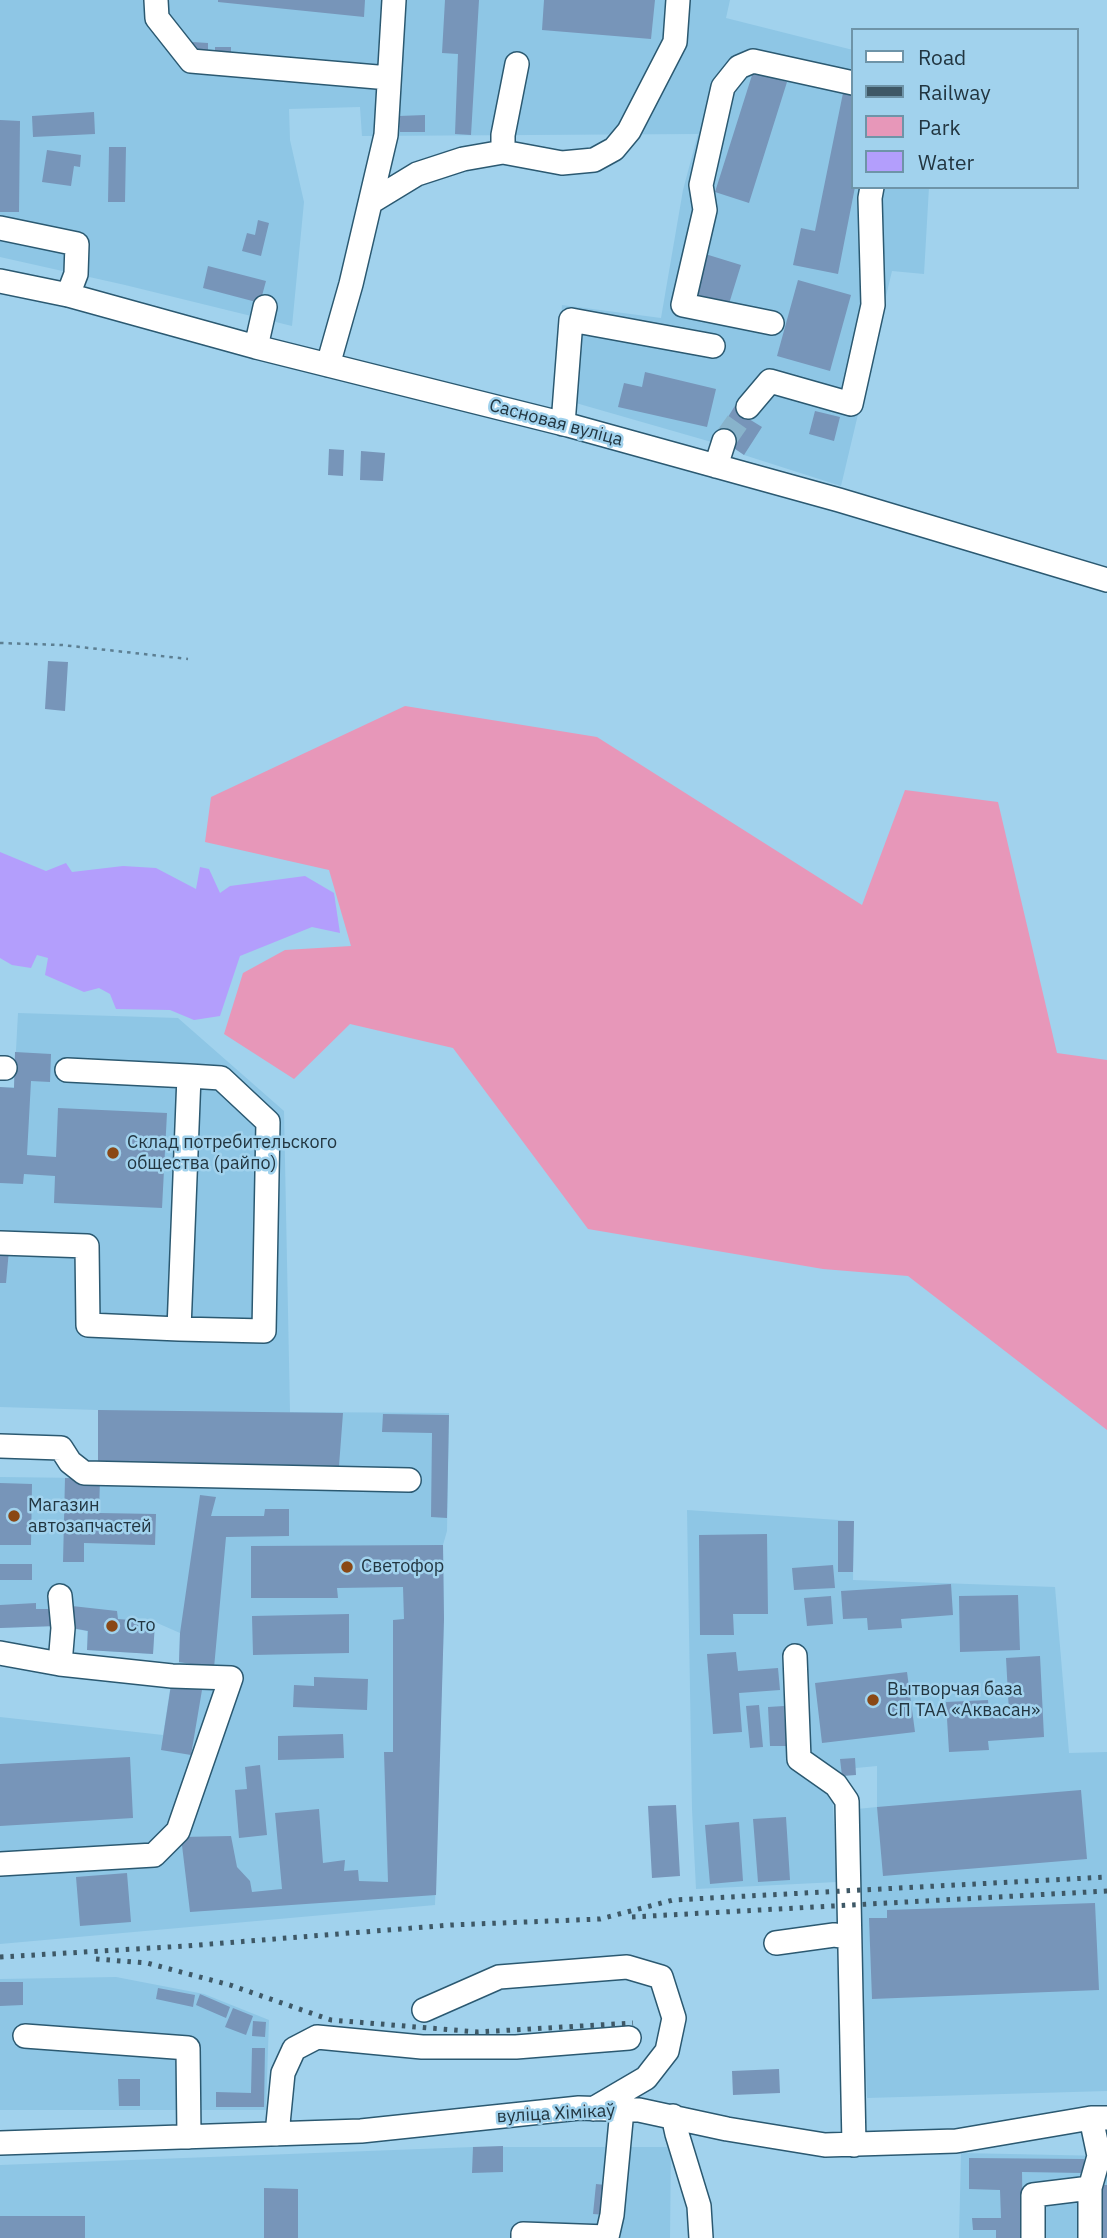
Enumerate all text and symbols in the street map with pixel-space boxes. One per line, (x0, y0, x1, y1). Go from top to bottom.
legend (852, 28, 1079, 189)
text: Road (918, 43, 966, 71)
text: Railway (918, 78, 991, 106)
text: Park (918, 113, 961, 141)
text: Water (918, 148, 974, 176)
street label: Сасновая вуліца (487, 395, 625, 451)
place label: Склад потребительского общества (райпо) (127, 1132, 337, 1174)
marker: Склад потребительского общества (райпо) (105, 1145, 121, 1161)
place label: Магазин автозапчастей (28, 1495, 152, 1538)
marker: Магазин автозапчастей (6, 1508, 22, 1524)
place label: Светофор (361, 1556, 444, 1578)
marker: Светофор (339, 1559, 355, 1575)
place label: Сто (126, 1615, 156, 1637)
marker: Сто (104, 1618, 120, 1634)
place label: Вытворчая база СП ТАА «Аквасан» (887, 1679, 1040, 1722)
marker: Вытворчая база СП ТАА «Аквасан» (865, 1692, 881, 1708)
street label: вуліца Хімікаў (496, 2100, 616, 2128)

